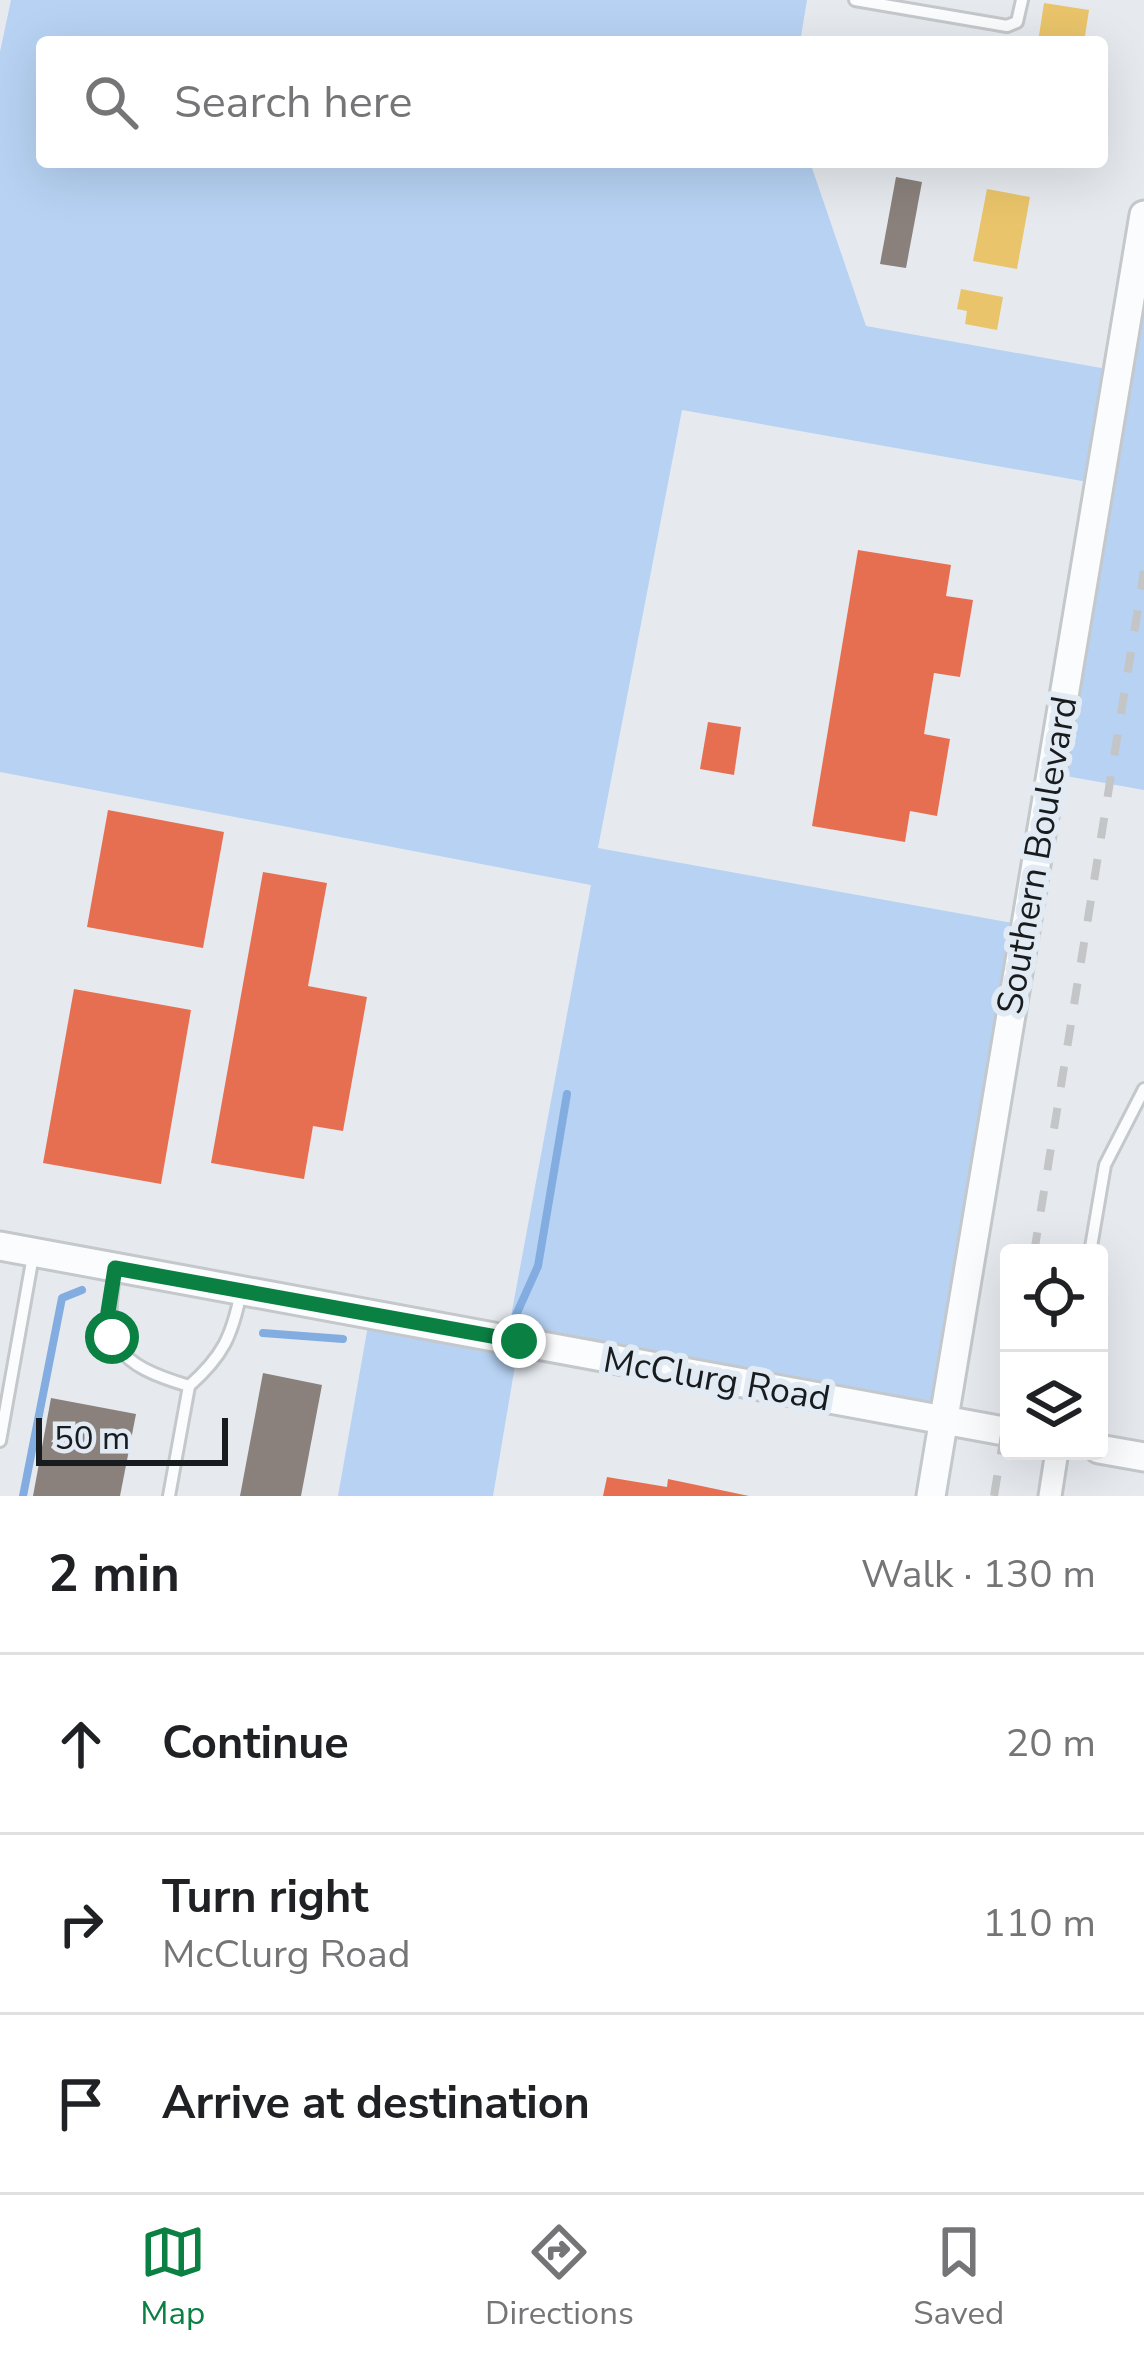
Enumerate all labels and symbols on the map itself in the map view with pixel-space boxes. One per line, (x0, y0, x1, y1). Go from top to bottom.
street label: Southern Boulevard (985, 692, 1090, 1018)
route start (85, 1310, 139, 1364)
route end (492, 1314, 546, 1368)
street label: McClurg Road (600, 1335, 834, 1424)
scale bar (36, 1412, 228, 1465)

